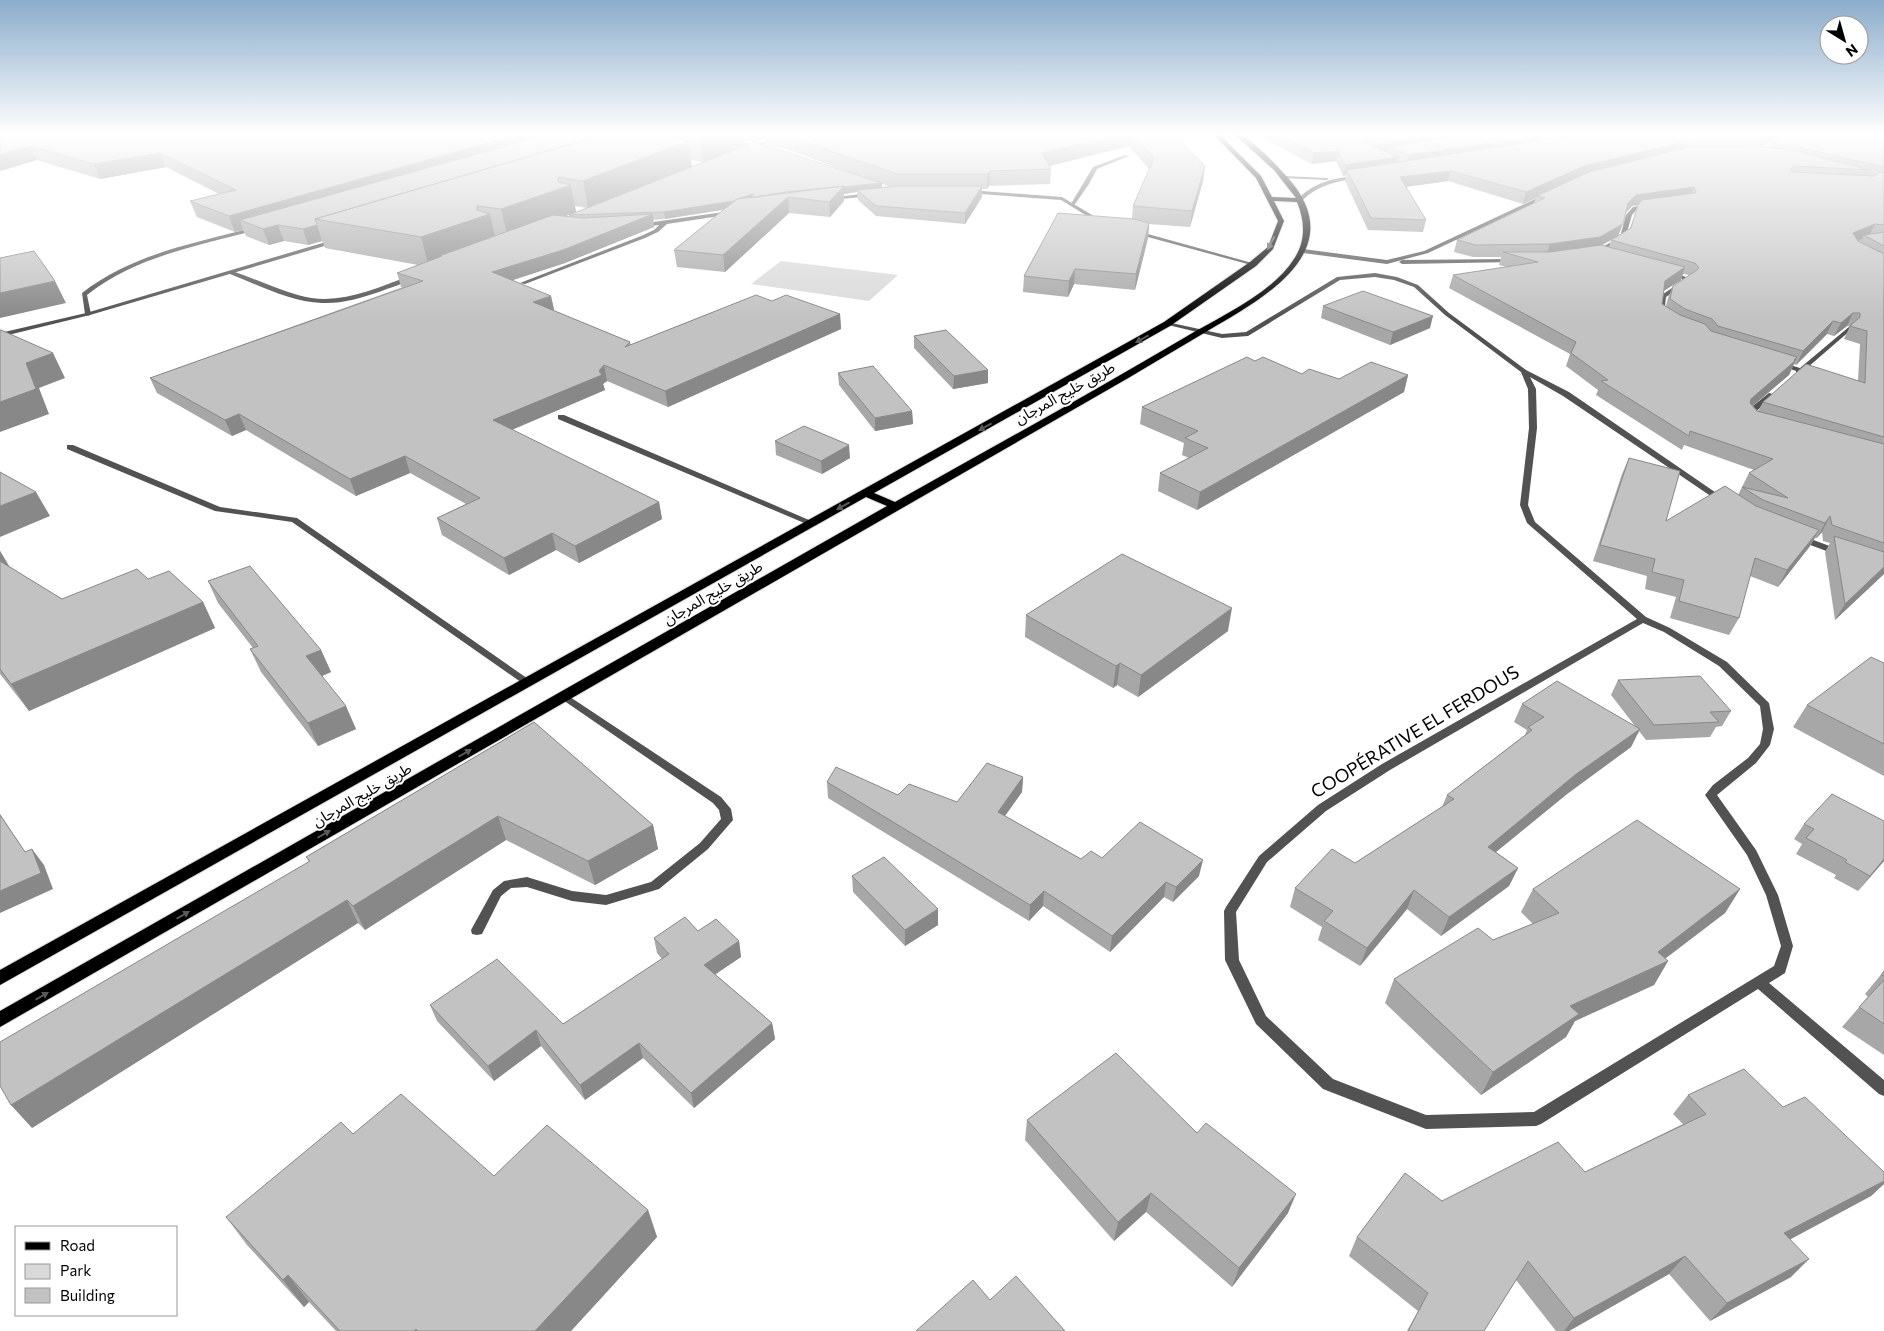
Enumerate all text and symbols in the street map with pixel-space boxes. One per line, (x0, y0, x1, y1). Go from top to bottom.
north arrow (1819, 15, 1869, 65)
text: N (1843, 41, 1861, 61)
one-way arrow (1267, 236, 1275, 251)
one-way arrow (1135, 334, 1148, 343)
street label: طريق خليج المرجان (1011, 357, 1120, 431)
one-way arrow (978, 422, 991, 431)
one-way arrow (835, 502, 850, 510)
street label: طريق خليج المرجان (660, 556, 767, 631)
street label: COOPÉRATIVE EL FERDOUS (1306, 660, 1523, 802)
one-way arrow (458, 749, 471, 758)
street label: طريق خليج المرجان (309, 758, 416, 833)
one-way arrow (317, 830, 331, 839)
one-way arrow (177, 911, 190, 920)
one-way arrow (36, 992, 49, 1001)
legend (15, 1226, 178, 1316)
text: Road (60, 1236, 95, 1254)
text: Park (60, 1261, 91, 1279)
text: Building (60, 1286, 115, 1304)

